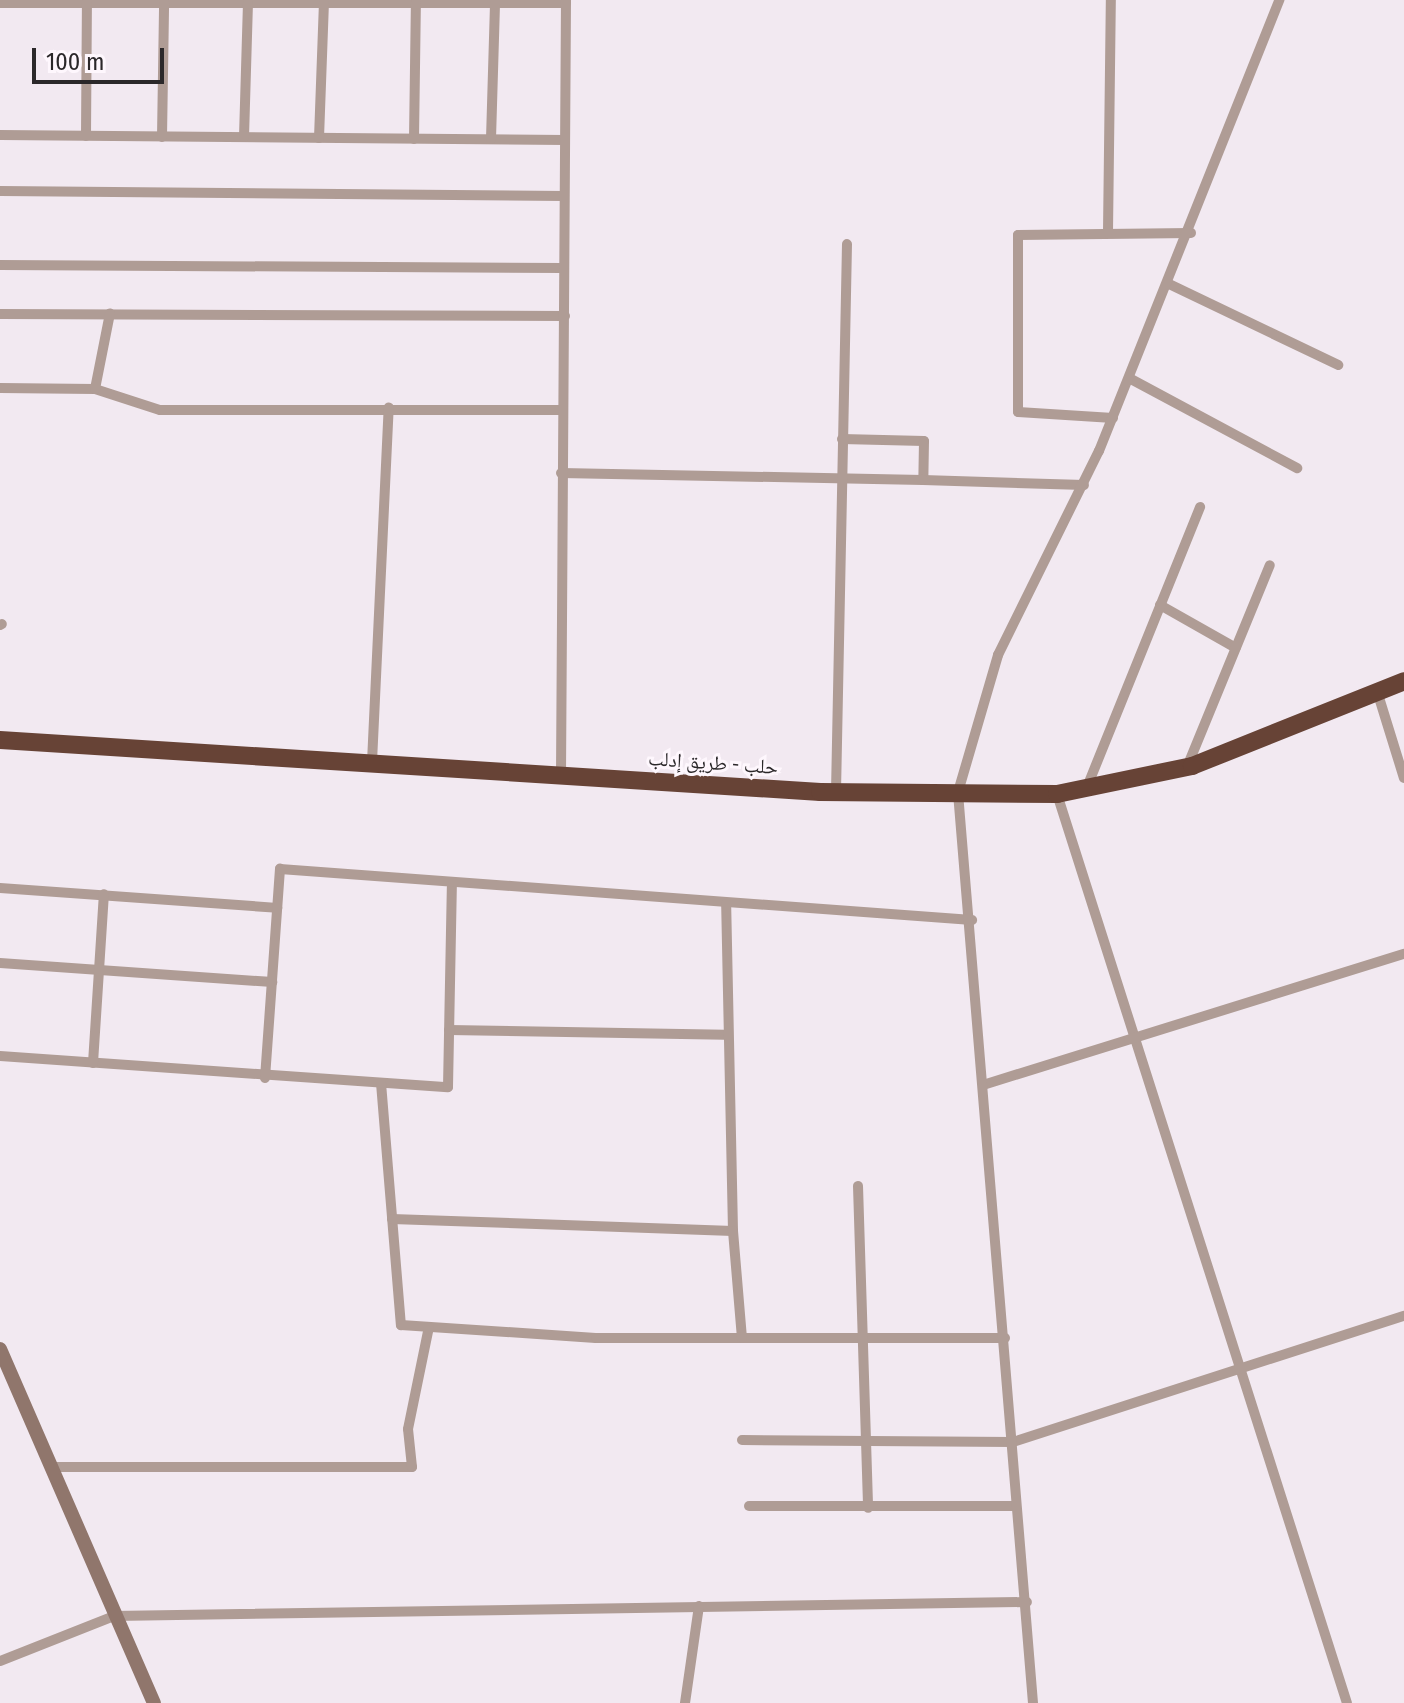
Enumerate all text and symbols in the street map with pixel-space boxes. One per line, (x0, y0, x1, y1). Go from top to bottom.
scale bar (36, 32, 168, 82)
text: 100 m (46, 48, 104, 76)
street label: حلب - طريق إدلب (647, 746, 779, 780)

